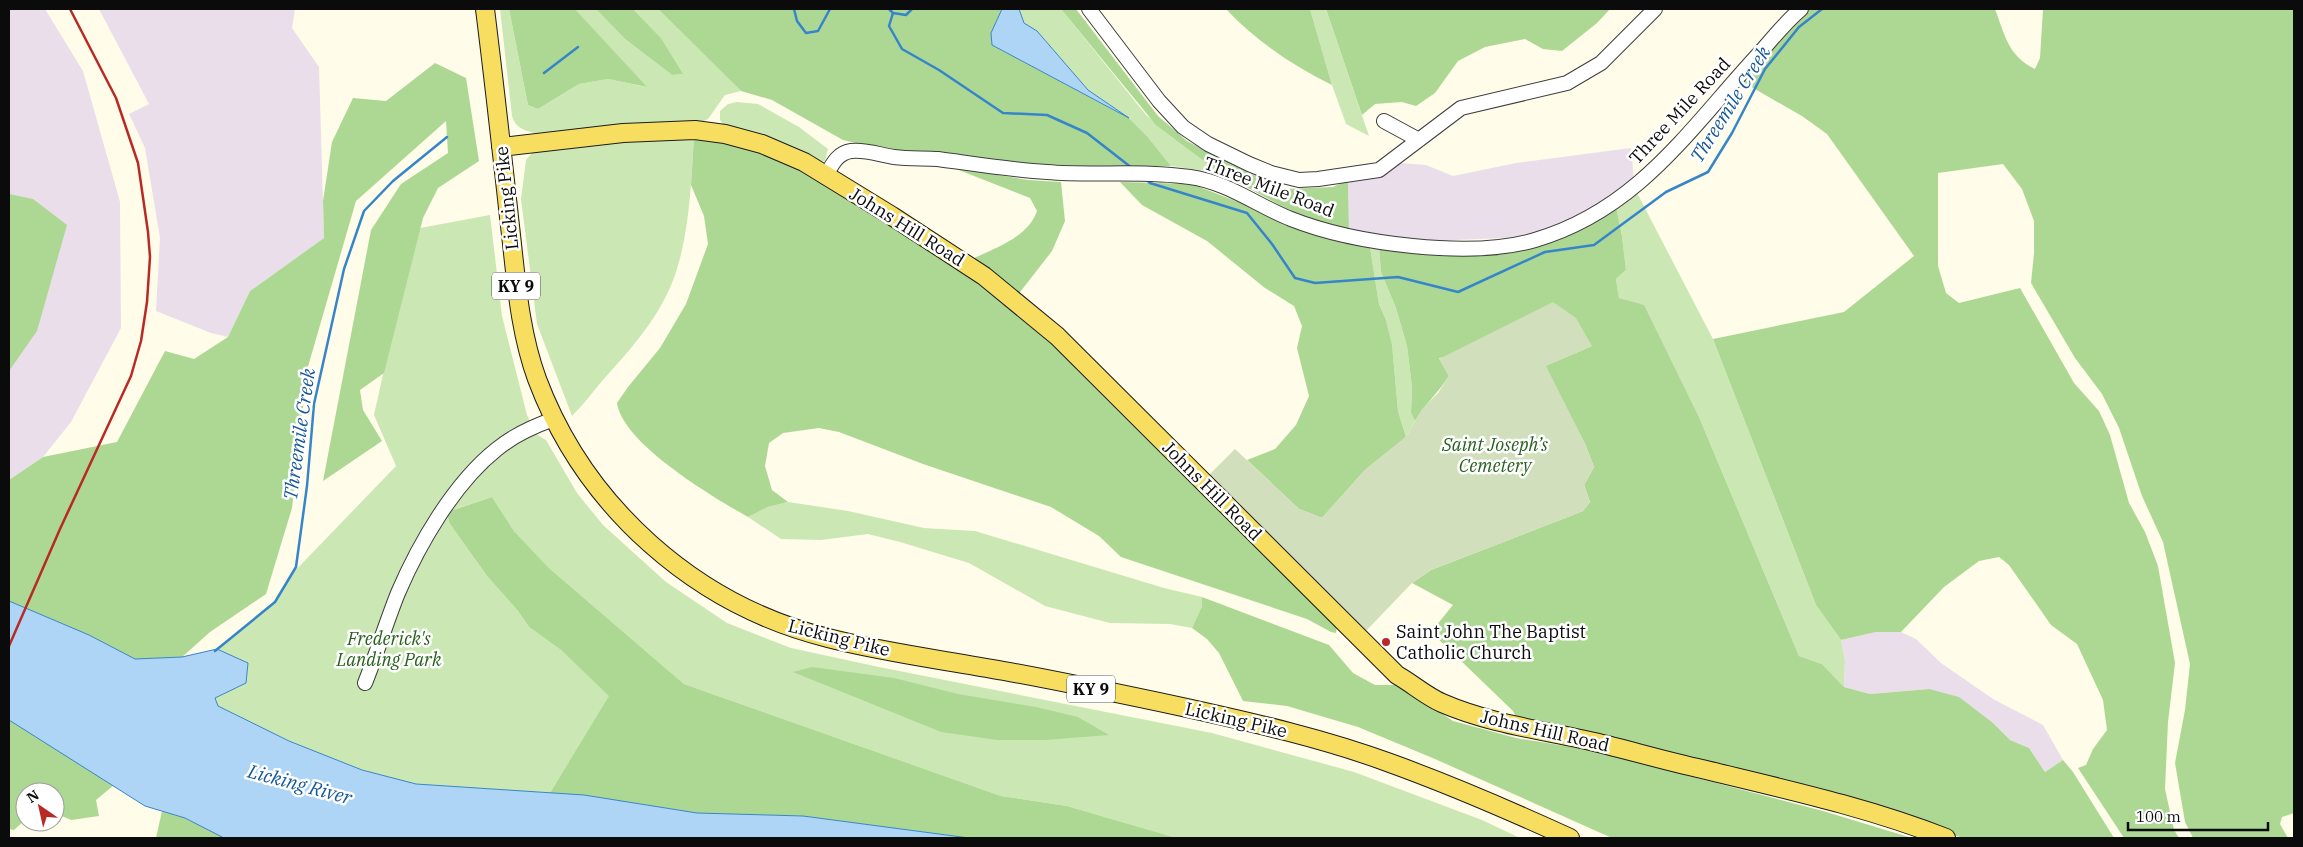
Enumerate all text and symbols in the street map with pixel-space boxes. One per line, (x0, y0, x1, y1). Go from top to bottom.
water label: Threemile Creek (1685, 41, 1776, 167)
street label: Three Mile Road (1624, 52, 1735, 169)
street label: Licking Pike (490, 145, 523, 251)
street label: Three Mile Road (1201, 151, 1338, 222)
street label: Johns Hill Road (845, 182, 969, 271)
road number: KY 9 (492, 272, 540, 300)
water label: Threemile Creek (278, 366, 320, 501)
park label: Saint Joseph’s Cemetery (1441, 433, 1548, 477)
street label: Johns Hill Road (1158, 436, 1267, 545)
street label: Licking Pike (786, 614, 892, 661)
place label: Saint John The Baptist Catholic Church (1396, 620, 1586, 664)
park label: Frederick's Landing Park (336, 627, 442, 671)
marker: Saint John The Baptist Catholic Church (1380, 636, 1392, 648)
road number: KY 9 (1067, 676, 1115, 702)
street label: Licking Pike (1183, 697, 1289, 742)
street label: Johns Hill Road (1478, 705, 1612, 757)
water label: Licking River (244, 758, 355, 810)
north arrow (15, 782, 65, 832)
text: N (23, 786, 42, 807)
scale bar (2128, 800, 2268, 832)
text: 100 m (2136, 807, 2181, 826)

